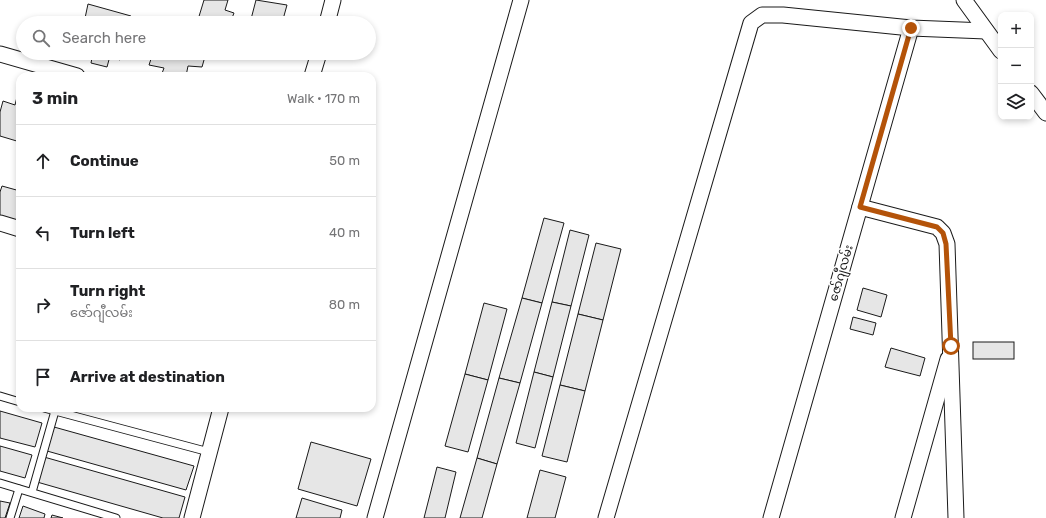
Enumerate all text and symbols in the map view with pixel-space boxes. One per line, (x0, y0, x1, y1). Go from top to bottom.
map controls (998, 12, 1034, 120)
button: + (998, 12, 1034, 48)
search box (16, 16, 376, 60)
route end (902, 19, 920, 37)
icon: search (30, 27, 52, 49)
text: Search here (62, 29, 146, 47)
button: − (998, 48, 1034, 84)
button: layers (998, 84, 1034, 120)
text: 3 min (32, 88, 78, 108)
text: Walk · 170 m (287, 91, 360, 106)
icon: ahead (32, 150, 54, 172)
text: Continue (70, 152, 139, 170)
text: 50 m (329, 153, 360, 168)
icon: left (32, 222, 54, 244)
text: Turn left (70, 224, 135, 242)
text: 40 m (329, 225, 360, 240)
street label: ဇော်ဂျီလမ်း (824, 243, 859, 304)
text: Turn right (70, 282, 145, 300)
icon: right (32, 294, 54, 316)
text: 80 m (329, 297, 360, 312)
text: ဇော်ဂျီလမ်း (70, 305, 133, 320)
route start (942, 337, 960, 355)
icon: arrive (32, 366, 54, 388)
text: Arrive at destination (70, 368, 225, 386)

